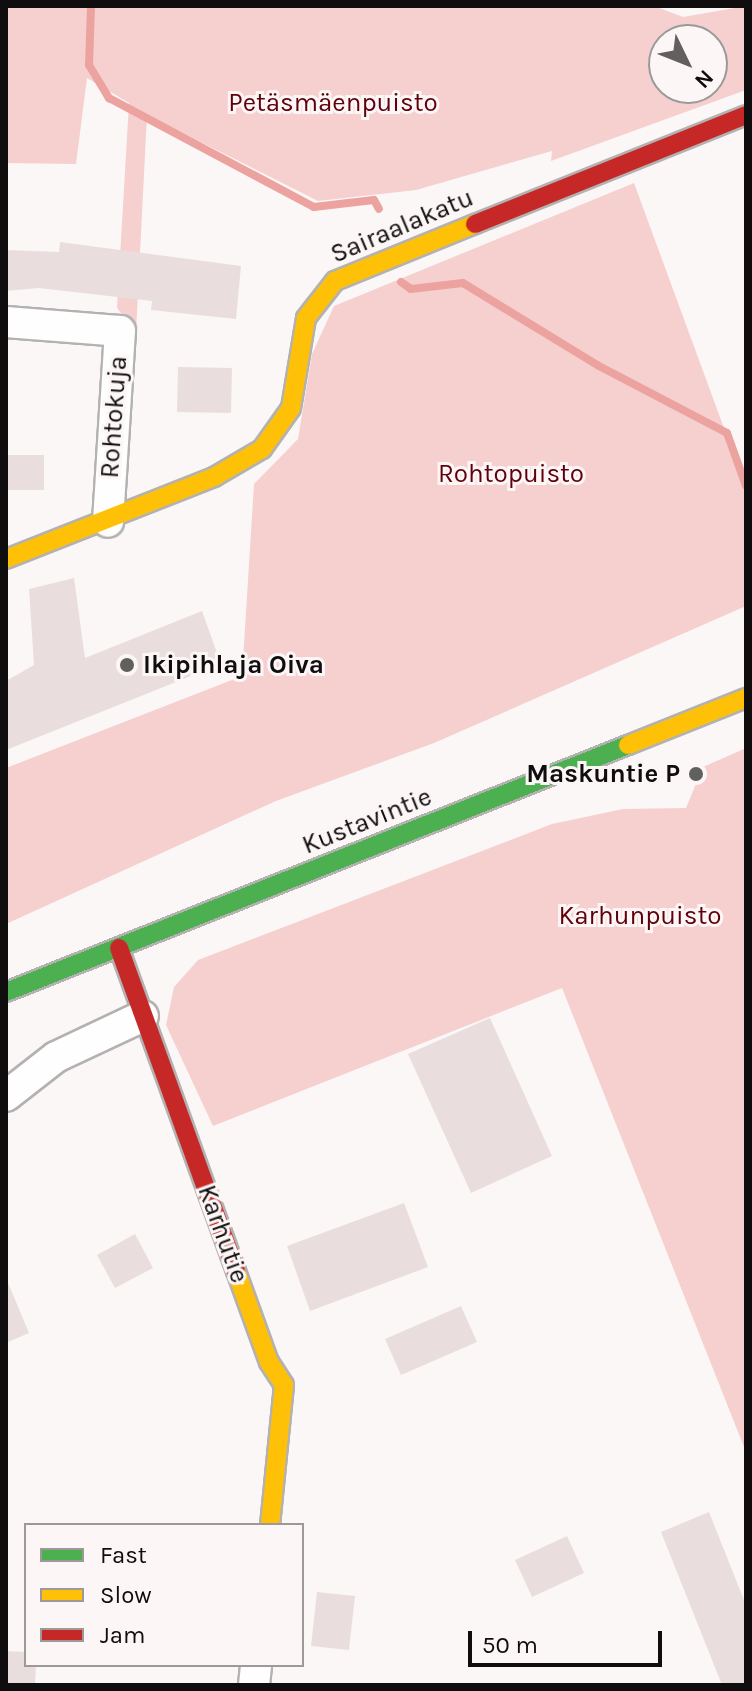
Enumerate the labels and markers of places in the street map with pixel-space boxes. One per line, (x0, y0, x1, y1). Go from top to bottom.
place label: Ikipihlaja Oiva (143, 649, 324, 681)
marker: Ikipihlaja Oiva (118, 656, 136, 674)
place label: Maskuntie P (526, 758, 680, 790)
marker: Maskuntie P (687, 765, 705, 783)

